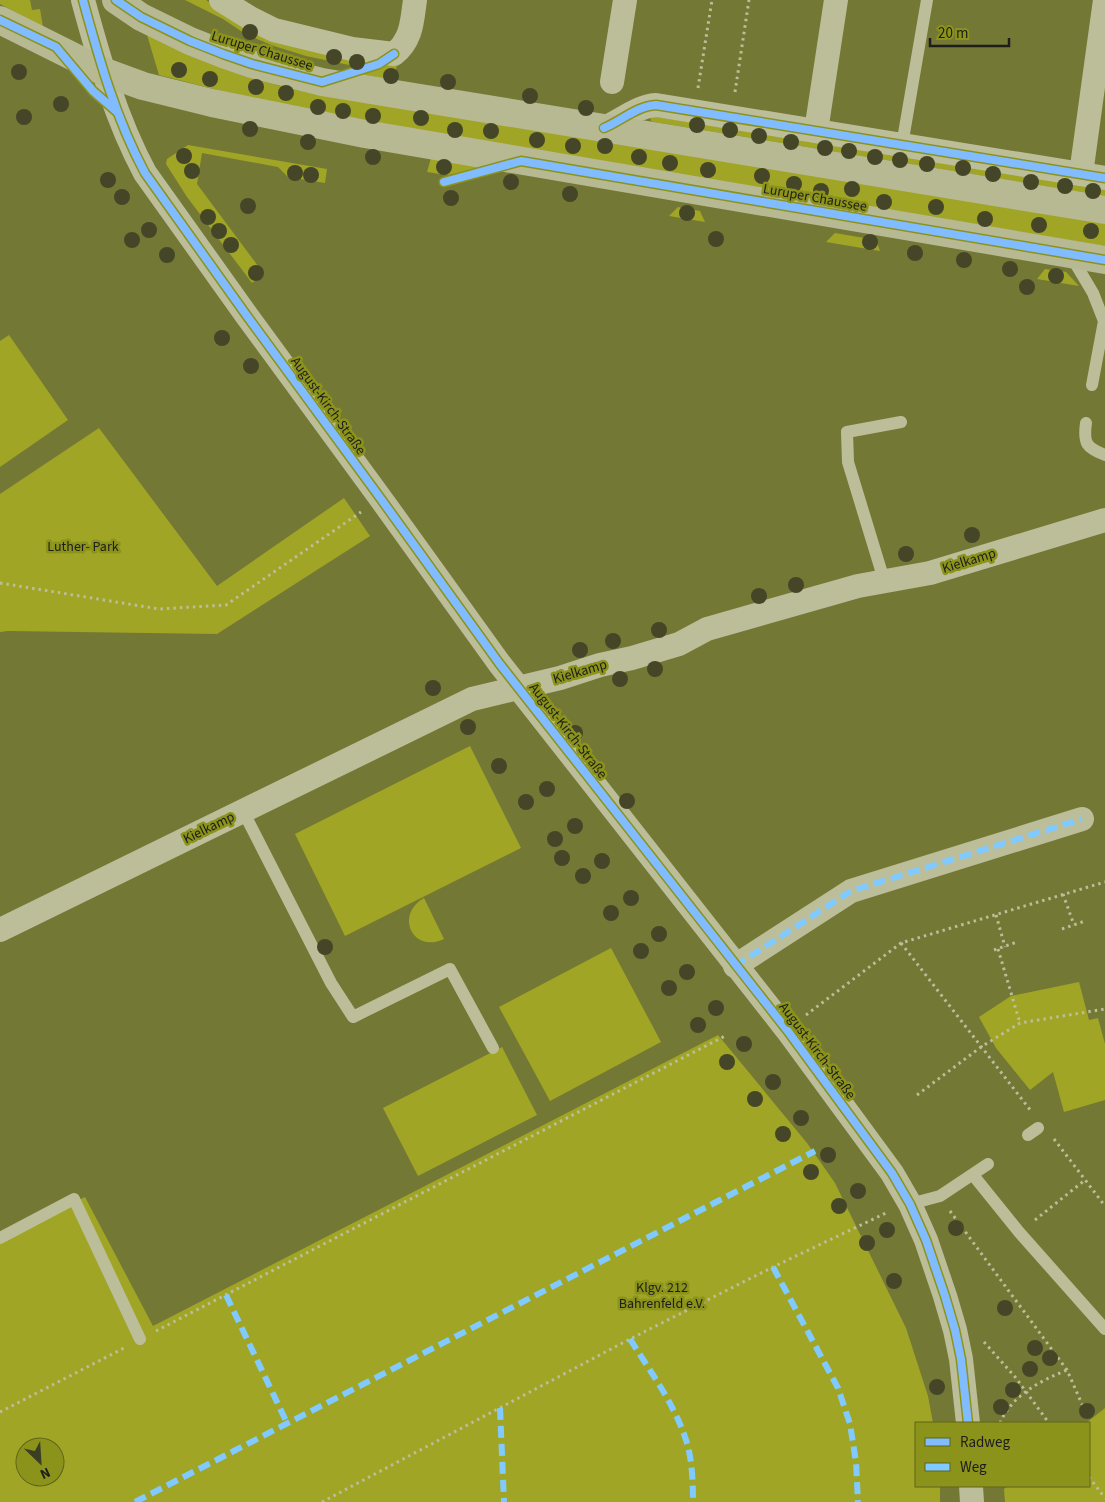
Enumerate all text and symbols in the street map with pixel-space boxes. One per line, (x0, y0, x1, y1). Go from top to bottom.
scale bar (930, 15, 1009, 47)
text: 20 m (938, 23, 968, 44)
street label: Luruper Chaussee (209, 26, 315, 76)
street label: Luruper Chaussee (762, 179, 869, 217)
street label: August-Kirch-Straße (286, 353, 370, 459)
park label: Luther- Park (47, 537, 119, 557)
street label: Kielkamp (940, 543, 999, 579)
street label: Kielkamp (551, 655, 610, 689)
street label: August-Kirch-Straße (524, 679, 612, 783)
street label: Kielkamp (180, 807, 238, 849)
street label: August-Kirch-Straße (774, 998, 860, 1104)
park label: Klgv. 212 Bahrenfeld e.V. (619, 1278, 705, 1314)
legend (915, 1422, 1090, 1487)
text: Radweg (960, 1432, 1010, 1453)
north arrow (15, 1437, 65, 1487)
text: Weg (960, 1457, 987, 1478)
text: N (37, 1462, 54, 1484)

